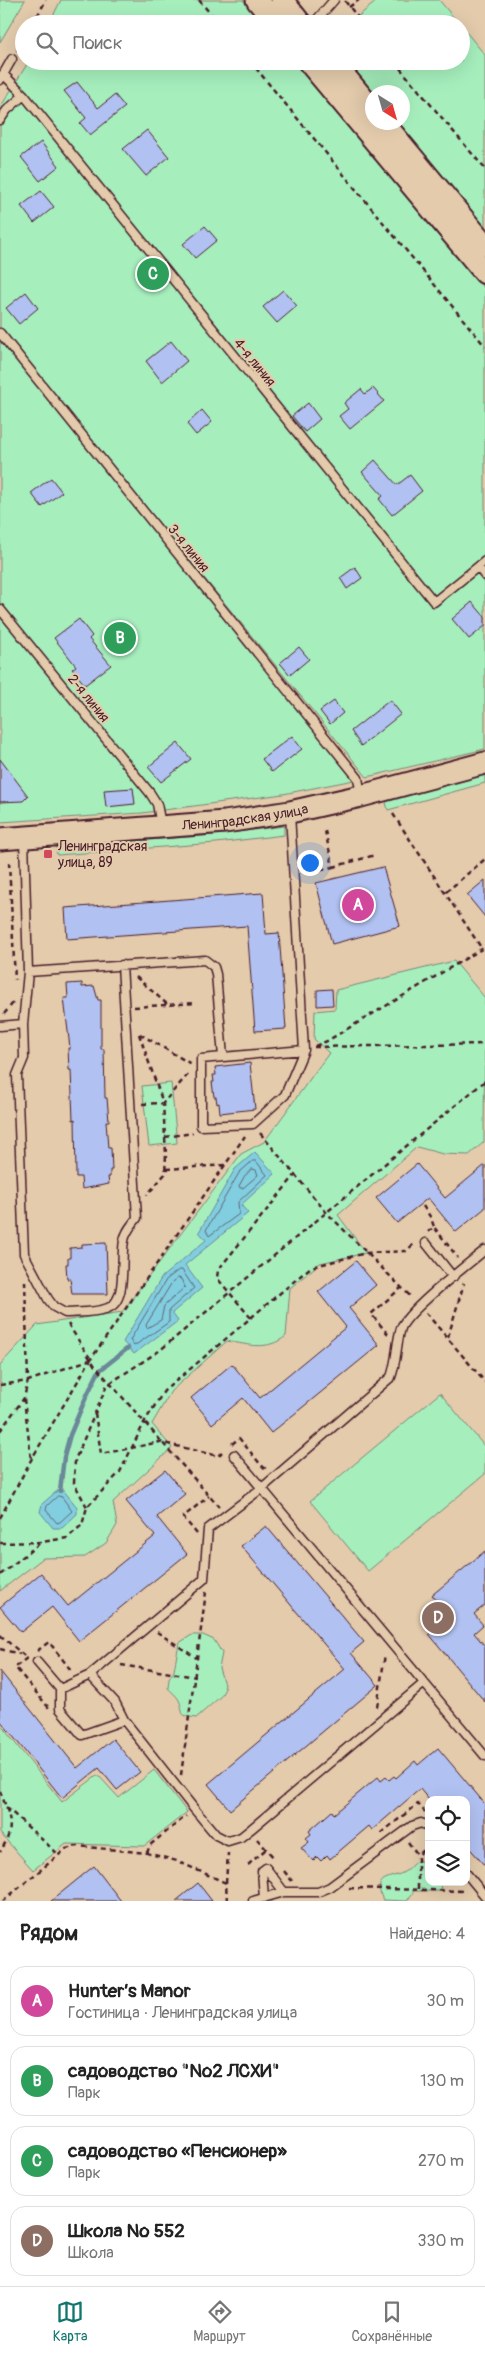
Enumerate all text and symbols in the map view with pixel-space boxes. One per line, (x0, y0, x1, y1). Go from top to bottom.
search box (15, 15, 470, 70)
icon: search (33, 29, 61, 57)
text: Поиск (73, 31, 123, 55)
north arrow (365, 85, 410, 130)
pin: C (137, 255, 169, 293)
street label: 4-я линия (230, 335, 279, 390)
street label: 3-я линия (164, 521, 213, 576)
pin: B (104, 619, 136, 657)
street label: 2-я линия (64, 671, 113, 726)
street label: Ленинградская улица (180, 800, 310, 834)
place label: Ленинградская улица, 89 (57, 838, 147, 871)
marker: Ленинградская улица, 89 (42, 848, 54, 860)
your location (297, 850, 323, 876)
pin: A (342, 886, 374, 924)
pin: D (422, 1599, 454, 1637)
map controls (425, 1796, 470, 1886)
button: locate (425, 1796, 470, 1841)
button: layers (425, 1841, 470, 1886)
text: Рядом (20, 1920, 78, 1947)
text: Найдено: 4 (389, 1924, 465, 1944)
text: Hunter’s Manor (68, 1979, 191, 2003)
text: A (32, 1991, 42, 2011)
text: 30 m (426, 1991, 464, 2011)
text: Гостиница · Ленинградская улица (68, 2003, 297, 2023)
text: садоводство "№2 ЛСХИ" (68, 2059, 279, 2083)
text: B (32, 2071, 42, 2091)
text: 130 m (420, 2071, 464, 2091)
text: Парк (68, 2083, 101, 2103)
text: садоводство «Пенсионер» (68, 2139, 287, 2163)
text: C (32, 2151, 42, 2171)
text: 270 m (418, 2151, 464, 2171)
text: Парк (68, 2163, 101, 2183)
text: Школа № 552 (68, 2219, 185, 2243)
text: D (32, 2231, 42, 2251)
text: 330 m (418, 2231, 464, 2251)
text: Школа (68, 2243, 114, 2263)
tab: Карта (53, 2298, 88, 2345)
tab: Маршрут (193, 2298, 246, 2345)
tab: Сохранённые (351, 2298, 432, 2345)

